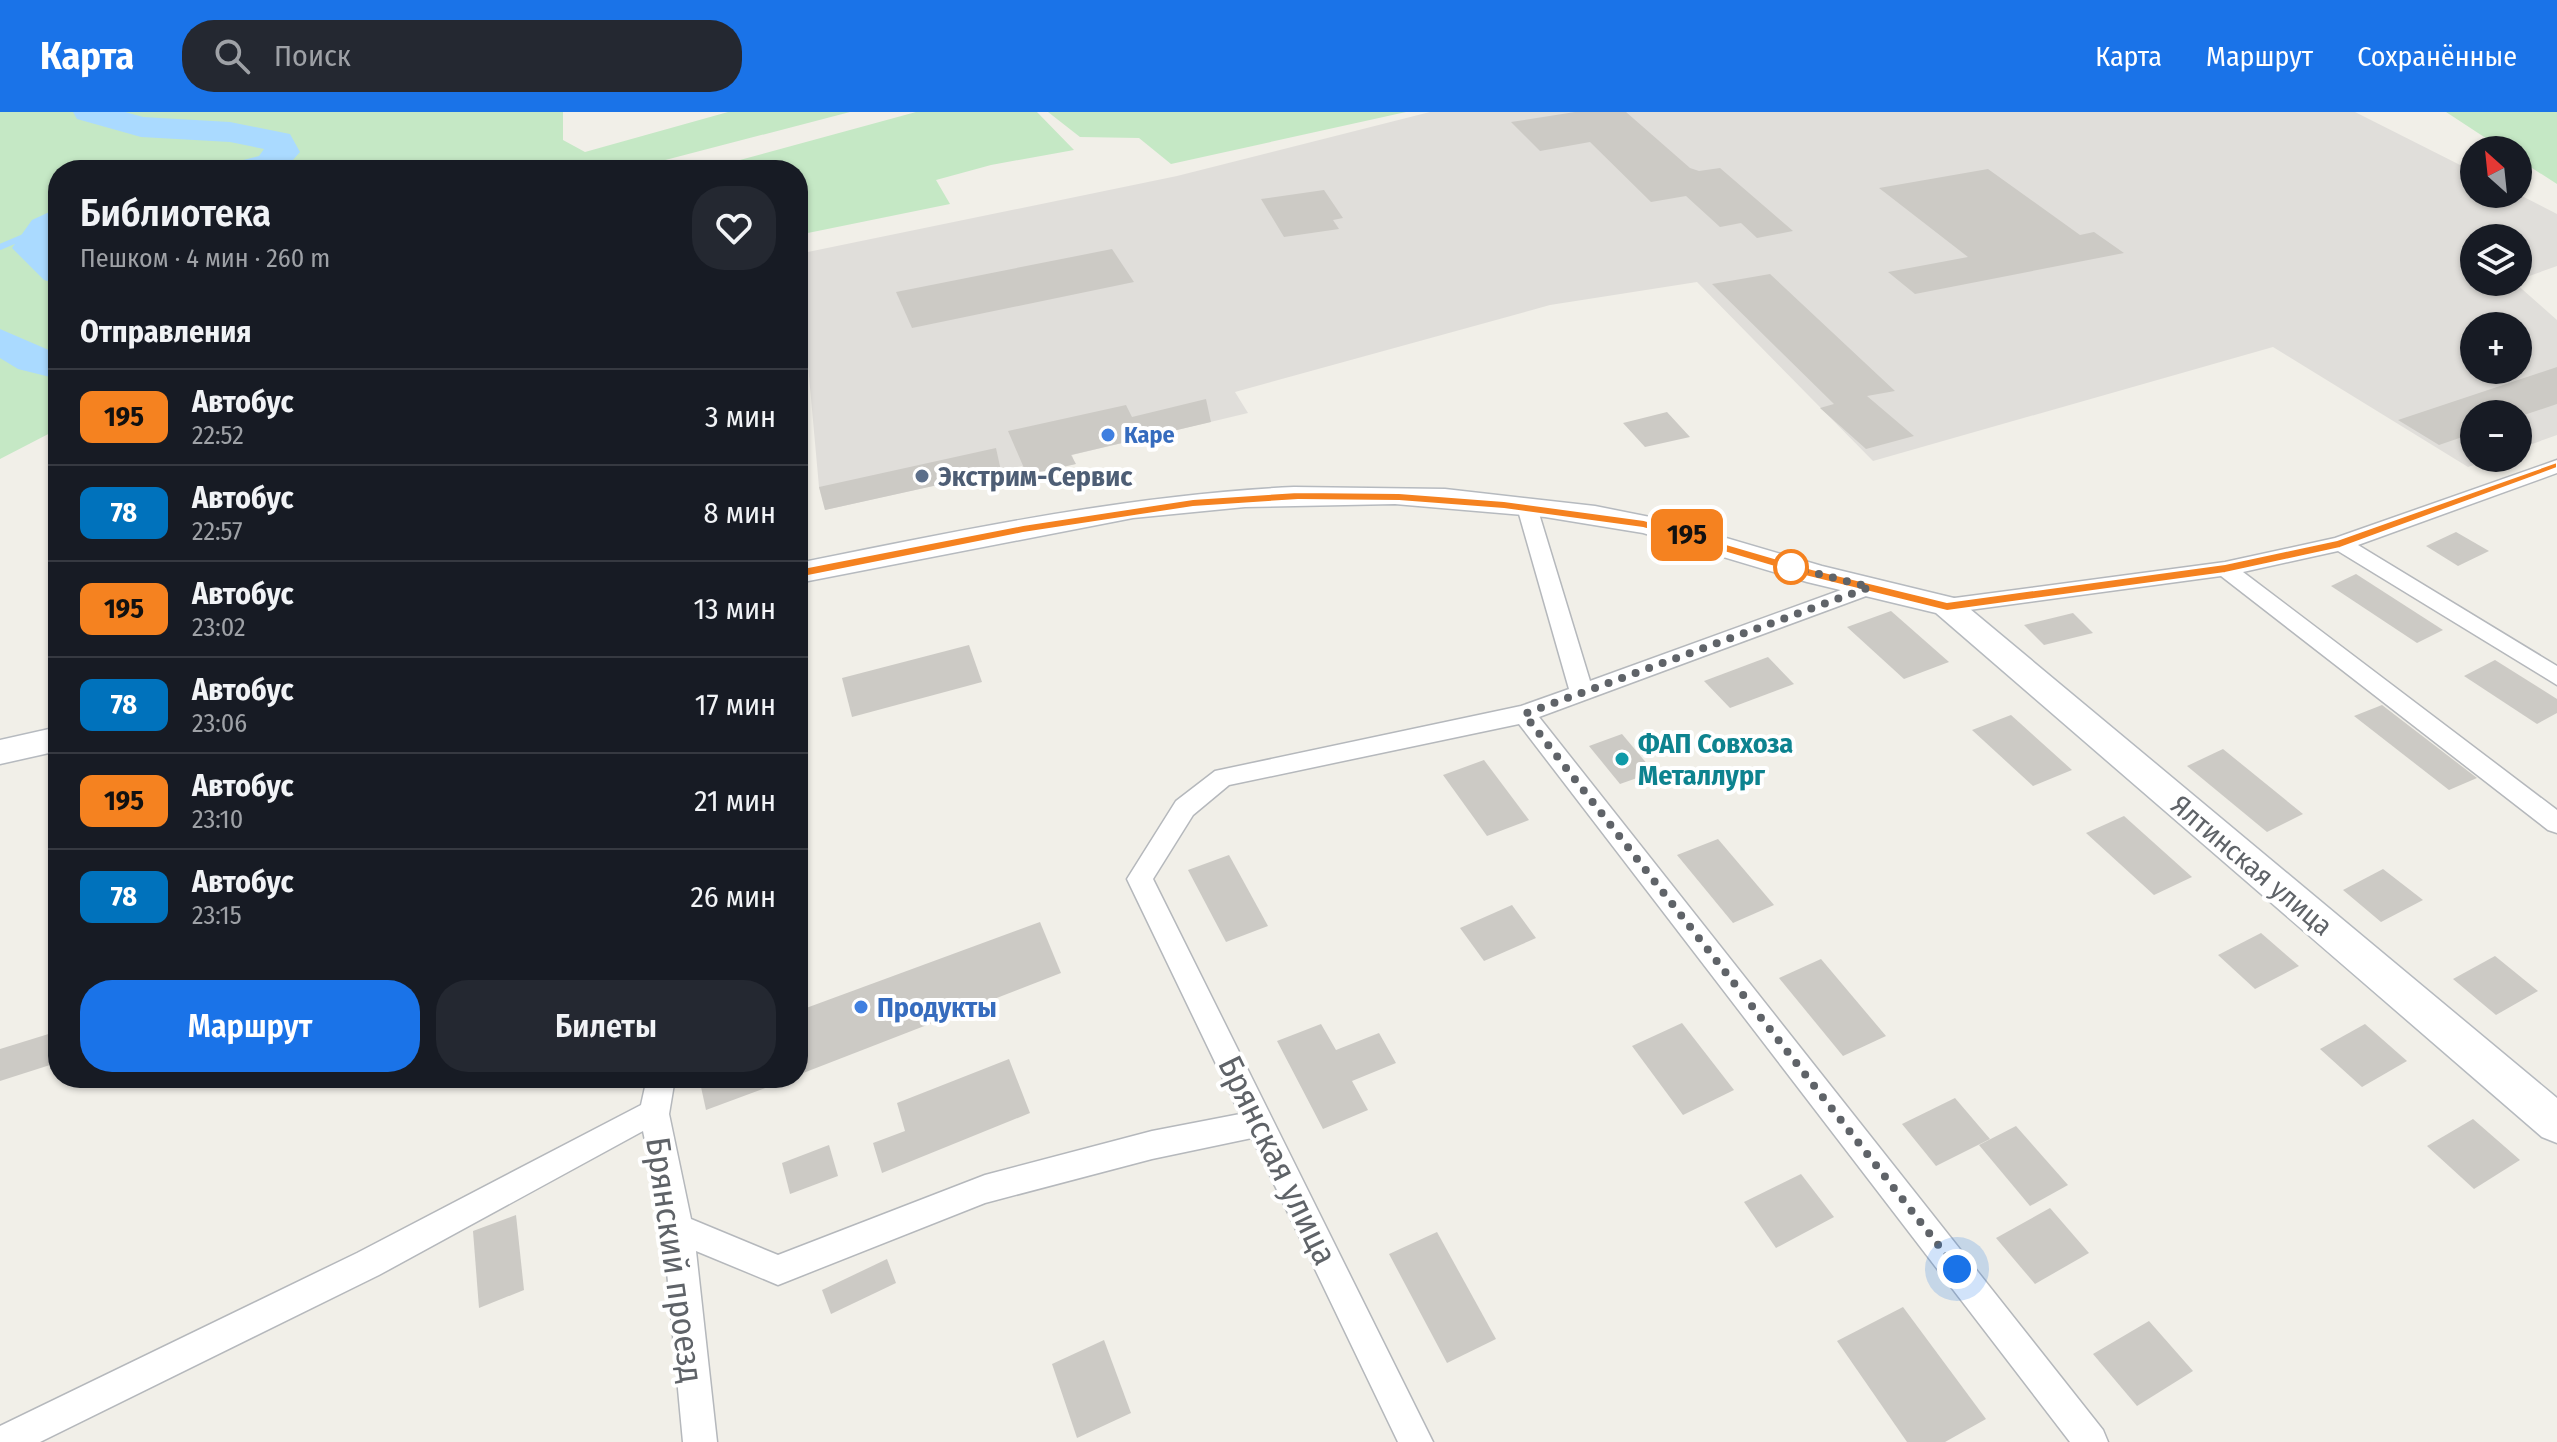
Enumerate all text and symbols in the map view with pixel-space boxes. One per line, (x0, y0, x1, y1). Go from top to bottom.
search box (182, 20, 742, 92)
text: Карта (40, 33, 134, 79)
icon: search (210, 34, 254, 78)
text: Поиск (274, 38, 351, 74)
text: Карта (2095, 40, 2162, 73)
text: Маршрут (2206, 40, 2313, 73)
text: Сохранённые (2357, 40, 2517, 73)
north arrow (2460, 136, 2532, 208)
map controls (2460, 136, 2532, 472)
button: heart (692, 186, 776, 270)
text: Библиотека (80, 190, 271, 236)
button: layers (2460, 224, 2532, 296)
text: Пешком · 4 мин · 260 m (80, 243, 330, 274)
button: + (2460, 312, 2532, 384)
text: Отправления (80, 314, 251, 350)
text: Автобус (192, 384, 294, 420)
text: 3 мин (705, 399, 776, 435)
text: 195 (104, 400, 144, 433)
button: − (2460, 400, 2532, 472)
text: 22:52 (192, 420, 244, 451)
place label: Каре (1124, 421, 1175, 449)
marker: Каре (1099, 426, 1117, 444)
place label: Экстрим-Сервис (938, 460, 1133, 493)
marker: Экстрим-Сервис (913, 467, 931, 485)
text: Автобус (192, 480, 294, 516)
text: 8 мин (704, 495, 776, 531)
text: 78 (111, 496, 137, 529)
line badge: 195 (1641, 509, 1733, 561)
text: 22:57 (192, 516, 242, 547)
text: 195 (1667, 518, 1707, 551)
unlabelled marker (1774, 550, 1808, 584)
text: Автобус (192, 576, 294, 612)
text: 13 мин (693, 591, 776, 627)
text: 195 (104, 592, 144, 625)
text: 23:02 (192, 612, 245, 643)
text: Автобус (192, 672, 294, 708)
text: 17 мин (695, 687, 776, 723)
text: 78 (111, 688, 137, 721)
text: 23:06 (192, 708, 247, 739)
place label: ФАП Совхоза Металлург (1638, 727, 1793, 792)
marker: ФАП Совхоза Металлург (1613, 750, 1631, 768)
text: Автобус (192, 768, 294, 804)
text: 21 мин (694, 783, 776, 819)
text: 195 (104, 784, 144, 817)
street label: Ялтинская улица (2164, 788, 2339, 942)
text: 23:10 (192, 804, 243, 835)
text: Автобус (192, 864, 294, 900)
text: 26 мин (691, 879, 776, 915)
text: 78 (111, 880, 137, 913)
text: 23:15 (192, 900, 242, 931)
button: Маршрут (80, 980, 420, 1072)
button: Билеты (436, 980, 776, 1072)
place label: Продукты (877, 991, 997, 1024)
marker: Продукты (852, 998, 870, 1016)
street label: Брянская улица (1209, 1049, 1346, 1271)
street label: Брянский проезд (637, 1135, 712, 1385)
your location (1937, 1249, 1977, 1289)

